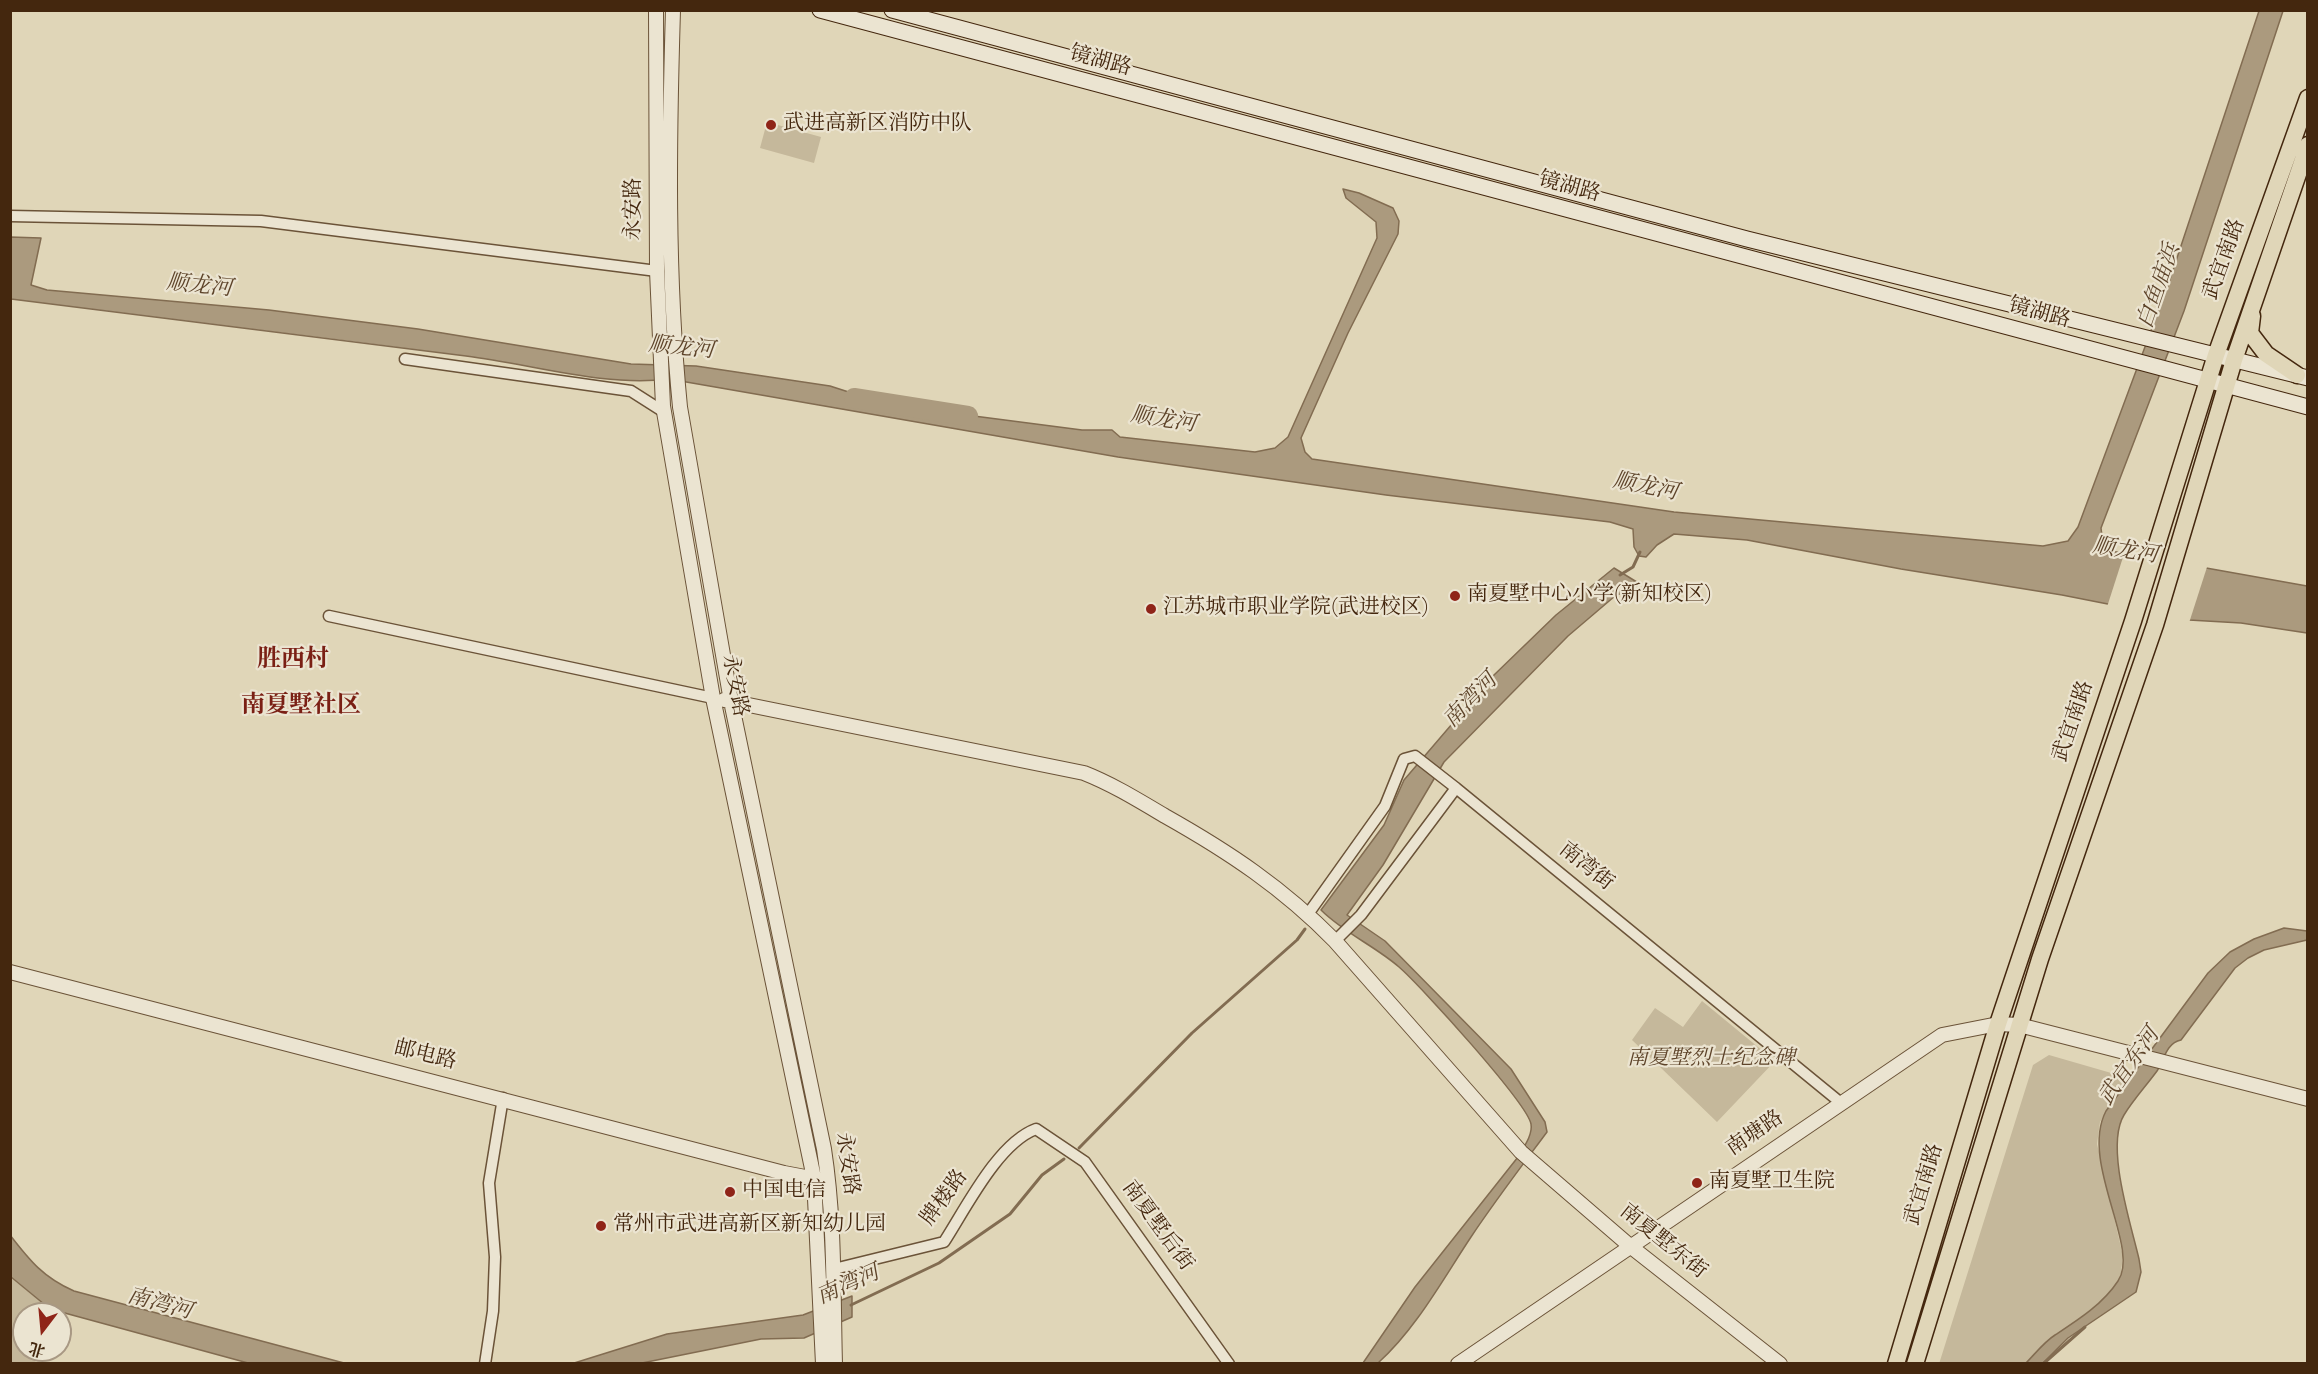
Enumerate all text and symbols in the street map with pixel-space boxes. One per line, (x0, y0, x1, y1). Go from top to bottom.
street label: 镜湖路 (1066, 43, 1134, 83)
place label: 武进高新区消防中队 (783, 112, 972, 138)
marker: 武进高新区消防中队 (764, 118, 778, 132)
street label: 镜湖路 (1535, 169, 1603, 209)
street label: 永安路 (622, 178, 648, 240)
street label: 武宜南路 (2200, 216, 2252, 304)
water label: 白鱼庙浜 (2134, 241, 2188, 333)
water label: 顺龙河 (165, 271, 233, 305)
street label: 镜湖路 (2005, 295, 2073, 335)
water label: 顺龙河 (647, 333, 715, 367)
water label: 顺龙河 (1128, 404, 1198, 440)
water label: 顺龙河 (1610, 470, 1680, 508)
water label: 顺龙河 (2090, 535, 2160, 571)
place label: 南夏墅中心小学(新知校区) (1467, 583, 1712, 609)
marker: 南夏墅中心小学(新知校区) (1448, 589, 1462, 603)
place label: 江苏城市职业学院(武进校区) (1163, 596, 1429, 622)
marker: 江苏城市职业学院(武进校区) (1144, 602, 1158, 616)
district label: 胜西村 (257, 648, 329, 676)
street label: 永安路 (715, 653, 751, 719)
water label: 南湾河 (1440, 669, 1504, 735)
street label: 武宜南路 (2049, 678, 2101, 766)
district label: 南夏墅社区 (241, 694, 361, 722)
street label: 南湾街 (1553, 838, 1617, 898)
water label: 武宜东河 (2095, 1024, 2167, 1112)
street label: 邮电路 (391, 1037, 459, 1077)
park label: 南夏墅烈士纪念碑 (1627, 1047, 1795, 1073)
street label: 南塘路 (1723, 1107, 1789, 1163)
street label: 永安路 (828, 1131, 862, 1197)
street label: 武宜南路 (1902, 1141, 1950, 1229)
street label: 牌楼路 (917, 1166, 975, 1232)
place label: 南夏墅卫生院 (1709, 1170, 1835, 1196)
marker: 南夏墅卫生院 (1690, 1176, 1704, 1190)
street label: 南夏墅后街 (1115, 1177, 1197, 1277)
place label: 中国电信 (742, 1179, 826, 1205)
marker: 中国电信 (723, 1185, 737, 1199)
street label: 南夏墅东街 (1613, 1200, 1711, 1286)
place label: 常州市武进高新区新知幼儿园 (613, 1213, 886, 1239)
marker: 常州市武进高新区新知幼儿园 (594, 1219, 608, 1233)
water label: 南湾河 (813, 1262, 885, 1312)
water label: 南湾河 (124, 1285, 194, 1327)
north arrow (12, 1302, 72, 1362)
text: 北 (27, 1335, 48, 1361)

